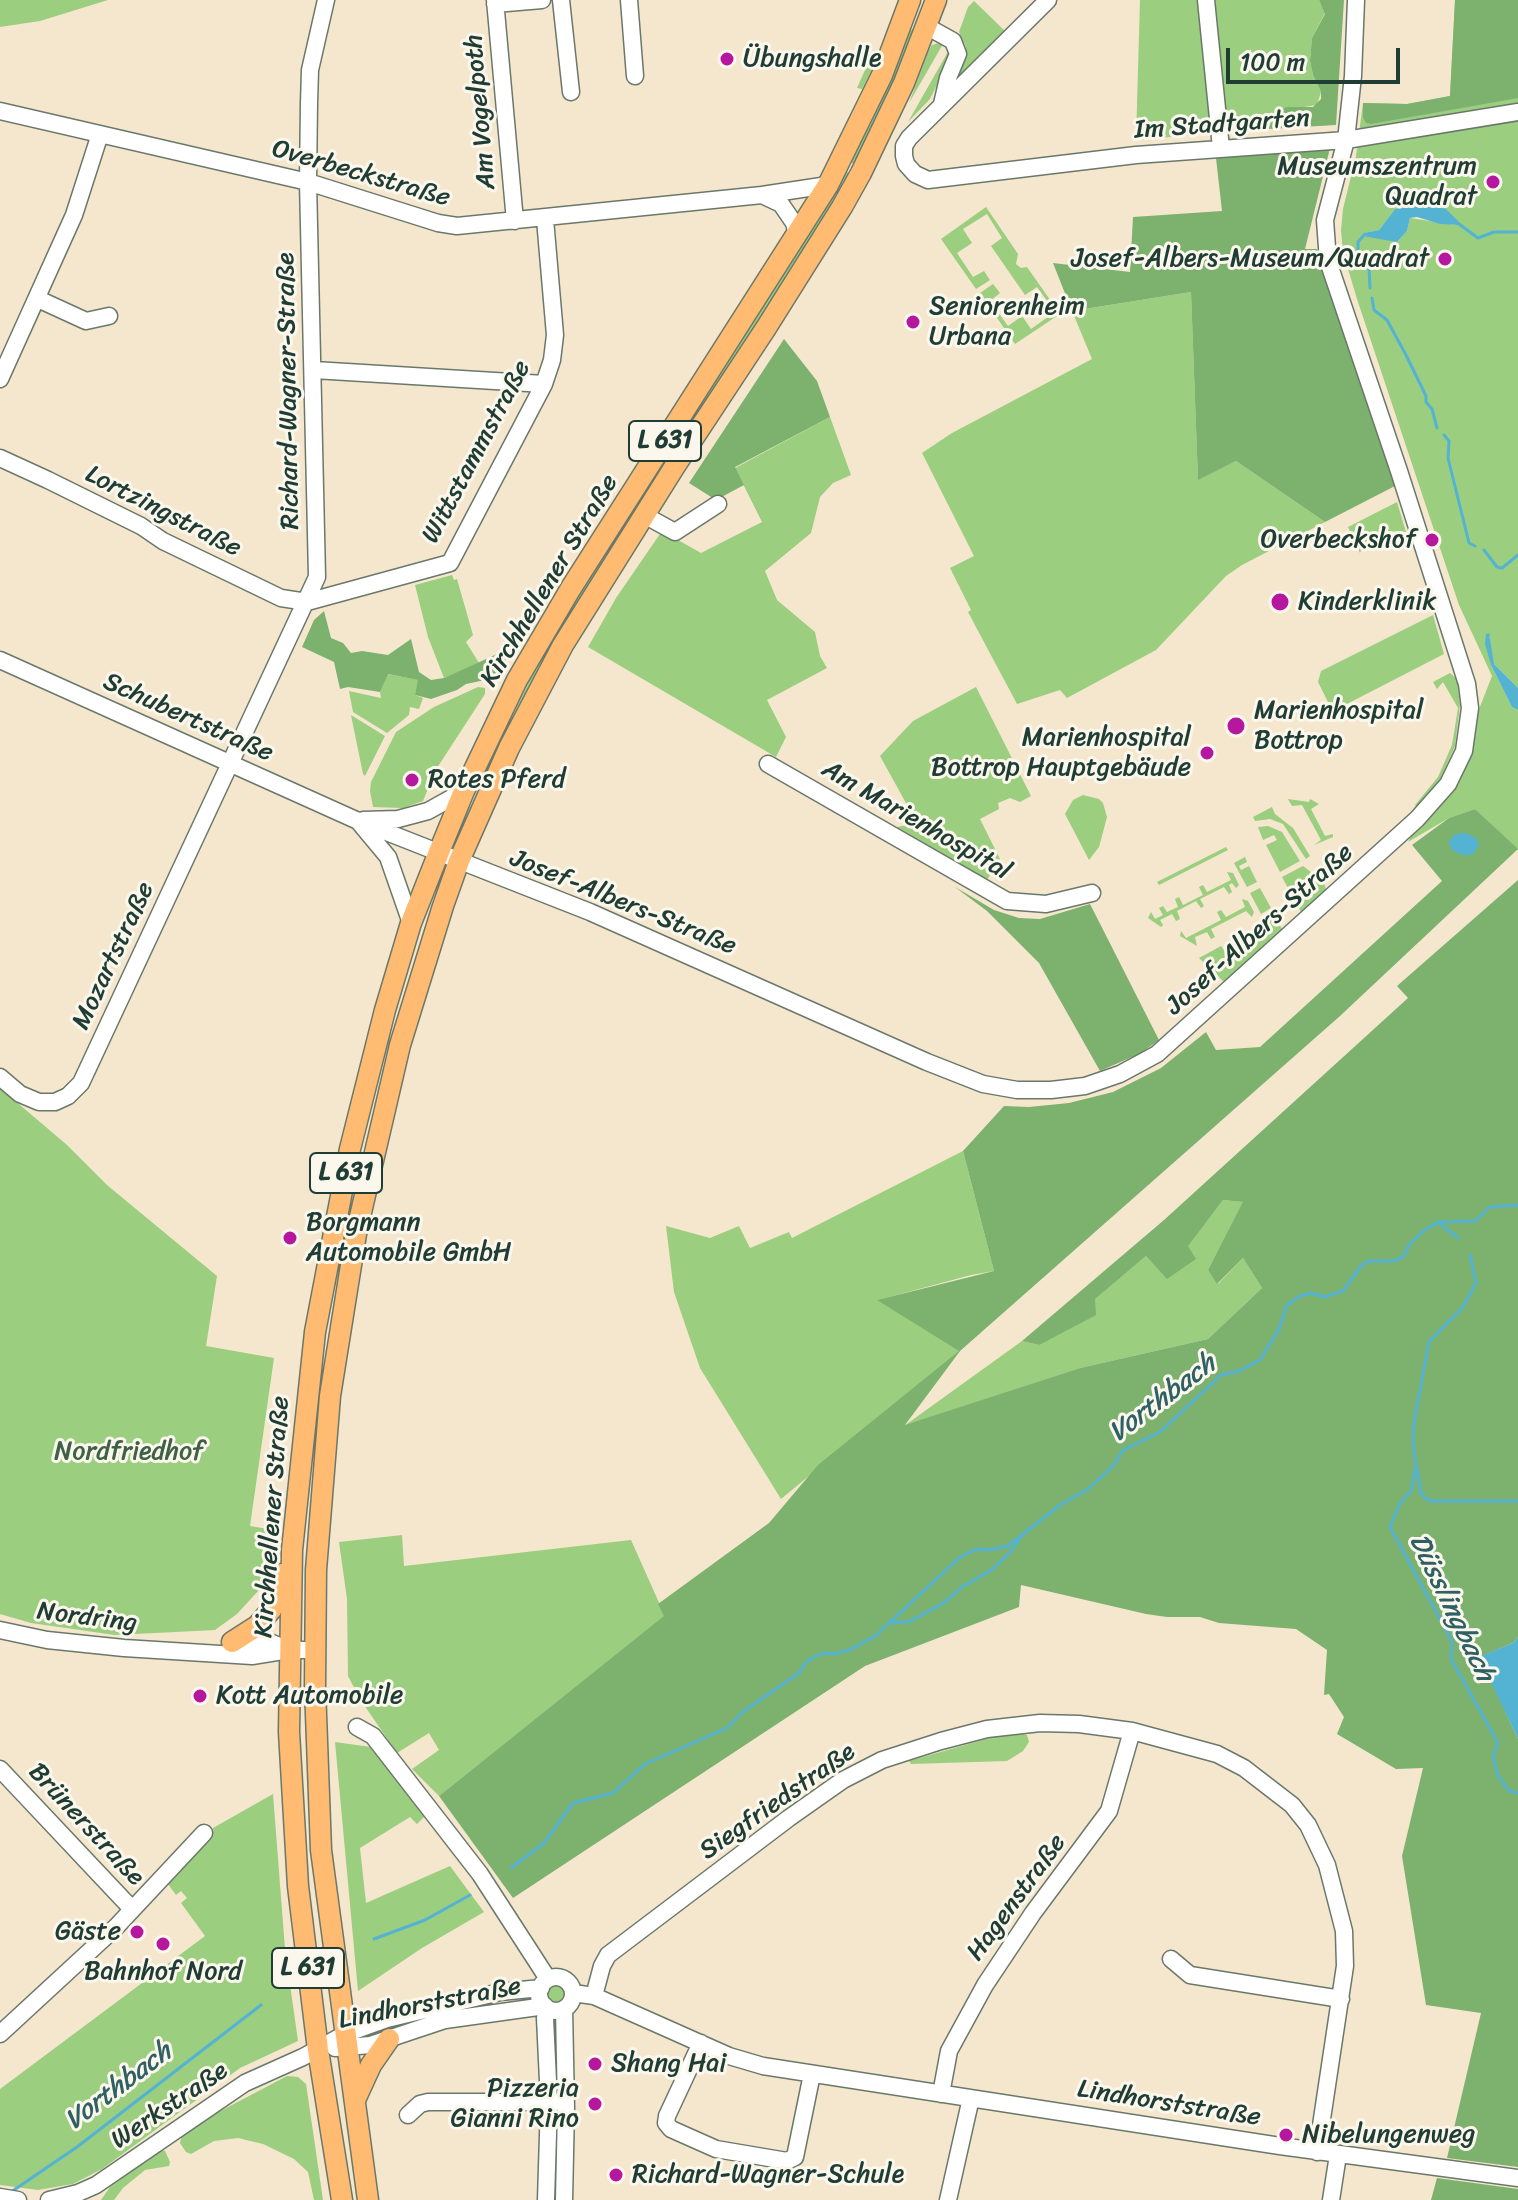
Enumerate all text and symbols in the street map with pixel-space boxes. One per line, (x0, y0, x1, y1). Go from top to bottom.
scale bar (1230, 32, 1404, 82)
street label: Am Vogelpoth (459, 33, 503, 191)
text: 100 m (1240, 41, 1305, 83)
place label: Übungshalle (743, 43, 882, 75)
marker: Übungshalle (718, 50, 736, 68)
street label: Im Stadtgarten (1133, 103, 1311, 147)
street label: Overbeckstraße (268, 134, 454, 214)
place label: Museumszentrum Quadrat (1277, 151, 1477, 212)
marker: Museumszentrum Quadrat (1484, 173, 1502, 191)
place label: Josef-Albers-Museum/Quadrat (1071, 243, 1429, 275)
marker: Josef-Albers-Museum/Quadrat (1436, 250, 1454, 268)
street label: Richard-Wagner-Straße (271, 252, 307, 530)
place label: Seniorenheim Urbana (929, 291, 1085, 352)
marker: Seniorenheim Urbana (904, 313, 922, 331)
street label: Wittstammstraße (416, 355, 538, 549)
road number: L 631 (629, 421, 701, 461)
street label: Lortzingstraße (80, 459, 246, 565)
street label: Kirchhellener Straße (474, 469, 626, 693)
place label: Overbeckshof (1261, 524, 1416, 556)
marker: Overbeckshof (1423, 531, 1441, 549)
place label: Kinderklinik (1298, 586, 1436, 618)
marker: Kinderklinik (1269, 591, 1291, 613)
street label: Schubertstraße (98, 666, 278, 770)
place label: Marienhospital Bottrop (1254, 695, 1423, 756)
marker: Marienhospital Bottrop (1225, 715, 1247, 737)
place label: Marienhospital Bottrop Hauptgebäude (931, 722, 1191, 784)
marker: Marienhospital Bottrop Hauptgebäude (1198, 744, 1216, 762)
street label: Am Marienhospital (816, 754, 1016, 888)
place label: Rotes Pferd (428, 764, 565, 796)
marker: Rotes Pferd (403, 771, 421, 789)
street label: Josef-Albers-Straße (1160, 838, 1360, 1022)
street label: Josef-Albers-Straße (505, 843, 741, 963)
street label: Mozartstraße (66, 877, 162, 1035)
road number: L 631 (310, 1153, 382, 1193)
place label: Borgmann Automobile GmbH (306, 1207, 511, 1268)
marker: Borgmann Automobile GmbH (281, 1229, 299, 1247)
water label: Vorthbach (1103, 1348, 1223, 1450)
street label: Kirchhellener Straße (249, 1395, 297, 1639)
park label: Nordfriedhof (54, 1436, 204, 1468)
water label: Düsslingbach (1401, 1529, 1501, 1687)
street label: Nordring (35, 1596, 139, 1640)
place label: Kott Automobile (216, 1680, 403, 1712)
marker: Kott Automobile (191, 1687, 209, 1705)
street label: Siegfriedstraße (694, 1737, 862, 1867)
street label: Brünerstraße (21, 1757, 151, 1893)
street label: Hagenstraße (961, 1829, 1073, 1967)
place label: Gäste (55, 1916, 121, 1948)
marker: Gäste (128, 1923, 146, 1941)
marker: Bahnhof Nord (154, 1935, 172, 1953)
road number: L 631 (272, 1948, 344, 1988)
place label: Bahnhof Nord (84, 1956, 242, 1988)
street label: Lindhorststraße (336, 1971, 524, 2037)
water label: Vorthbach (59, 2036, 179, 2138)
place label: Shang Hai (611, 2048, 727, 2080)
marker: Shang Hai (586, 2055, 604, 2073)
street label: Werkstraße (106, 2056, 234, 2156)
place label: Pizzeria Gianni Rino (450, 2073, 579, 2134)
street label: Lindhorststraße (1075, 2074, 1263, 2134)
marker: Pizzeria Gianni Rino (586, 2095, 604, 2113)
place label: Nibelungenweg (1302, 2119, 1475, 2151)
marker: Nibelungenweg (1277, 2126, 1295, 2144)
place label: Richard-Wagner-Schule (632, 2159, 904, 2191)
marker: Richard-Wagner-Schule (607, 2166, 625, 2184)

